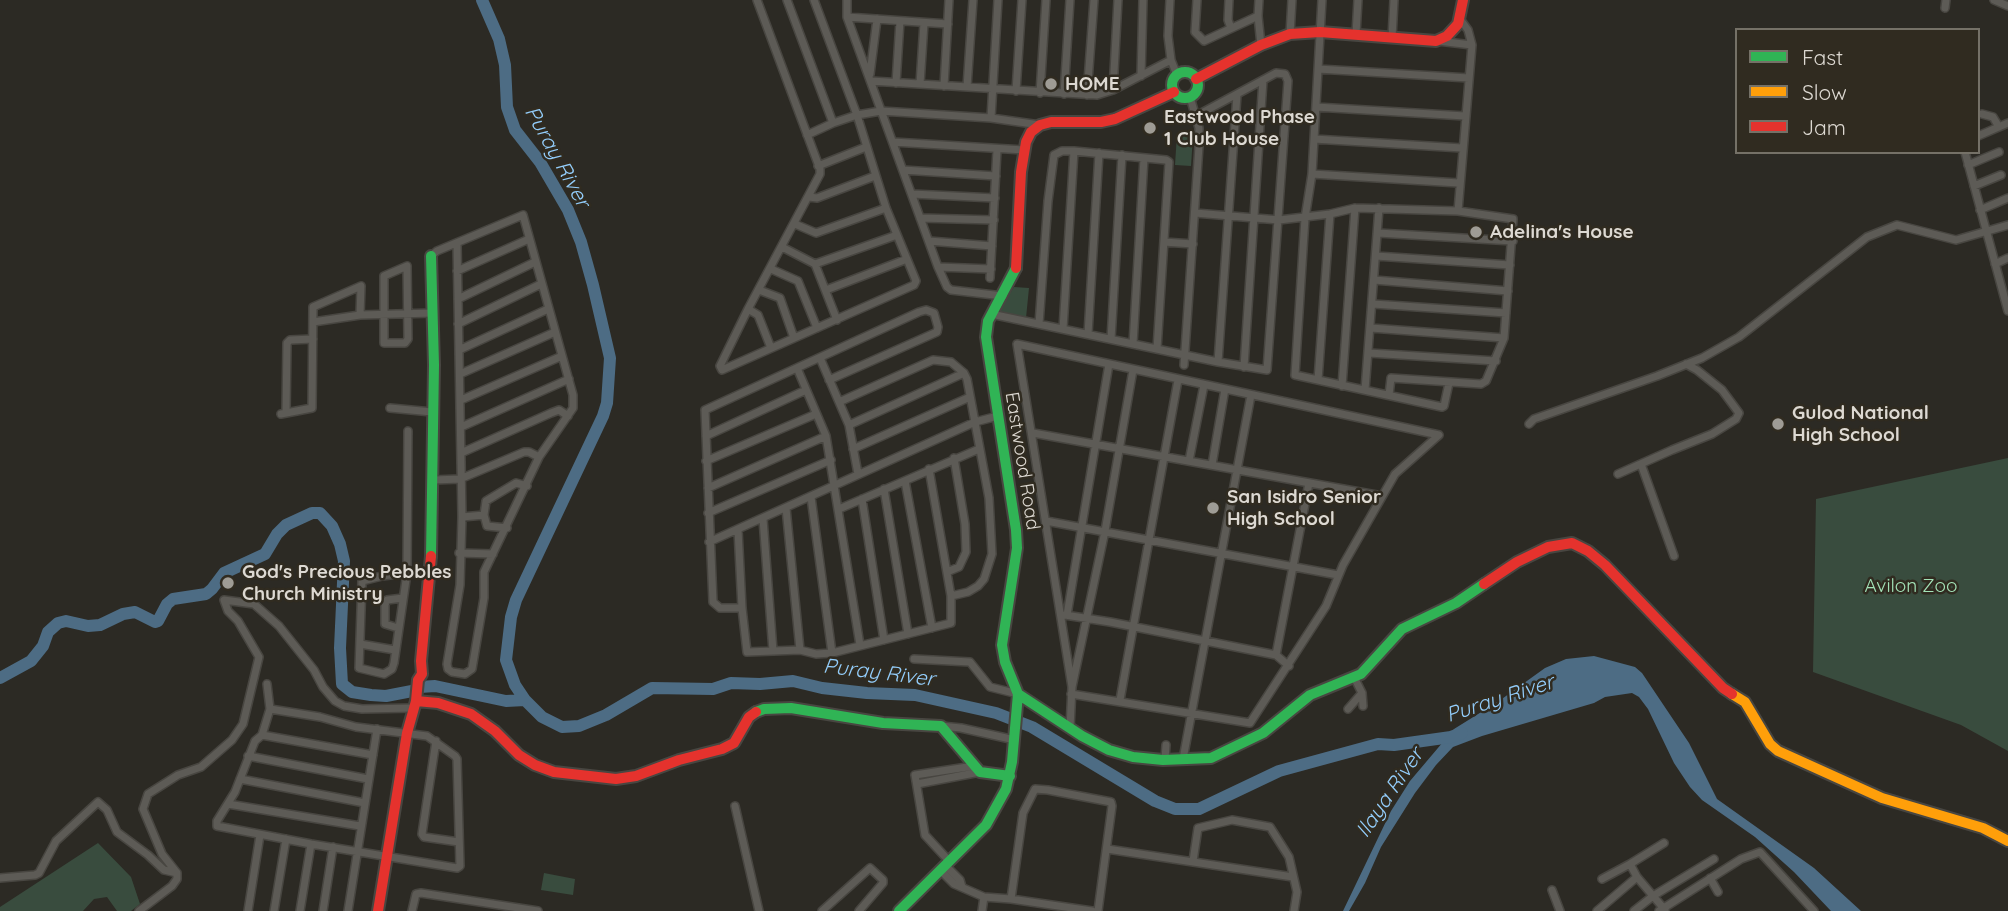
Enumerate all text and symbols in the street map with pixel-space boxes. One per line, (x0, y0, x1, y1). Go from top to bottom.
legend (1735, 28, 1980, 154)
text: Fast (1802, 44, 1843, 70)
place label: HOME (1065, 73, 1120, 95)
marker: HOME (1043, 76, 1059, 92)
text: Slow (1802, 79, 1847, 105)
water label: Puray River (519, 102, 595, 212)
place label: Eastwood Phase 1 Club House (1164, 106, 1315, 150)
text: Jam (1802, 114, 1846, 140)
marker: Eastwood Phase 1 Club House (1142, 120, 1158, 136)
place label: Adelina's House (1490, 221, 1634, 243)
marker: Adelina's House (1468, 224, 1484, 240)
street label: Eastwood Road (1000, 390, 1044, 532)
place label: Gulod National High School (1792, 402, 1929, 446)
marker: Gulod National High School (1770, 416, 1786, 432)
place label: San Isidro Senior High School (1227, 486, 1381, 530)
marker: San Isidro Senior High School (1205, 500, 1221, 516)
place label: God's Precious Pebbles Church Ministry (242, 561, 452, 605)
marker: God's Precious Pebbles Church Ministry (220, 575, 236, 591)
park label: Avilon Zoo (1865, 575, 1957, 597)
water label: Puray River (822, 654, 936, 692)
water label: Puray River (1443, 670, 1557, 728)
water label: Ilaya River (1351, 743, 1429, 843)

